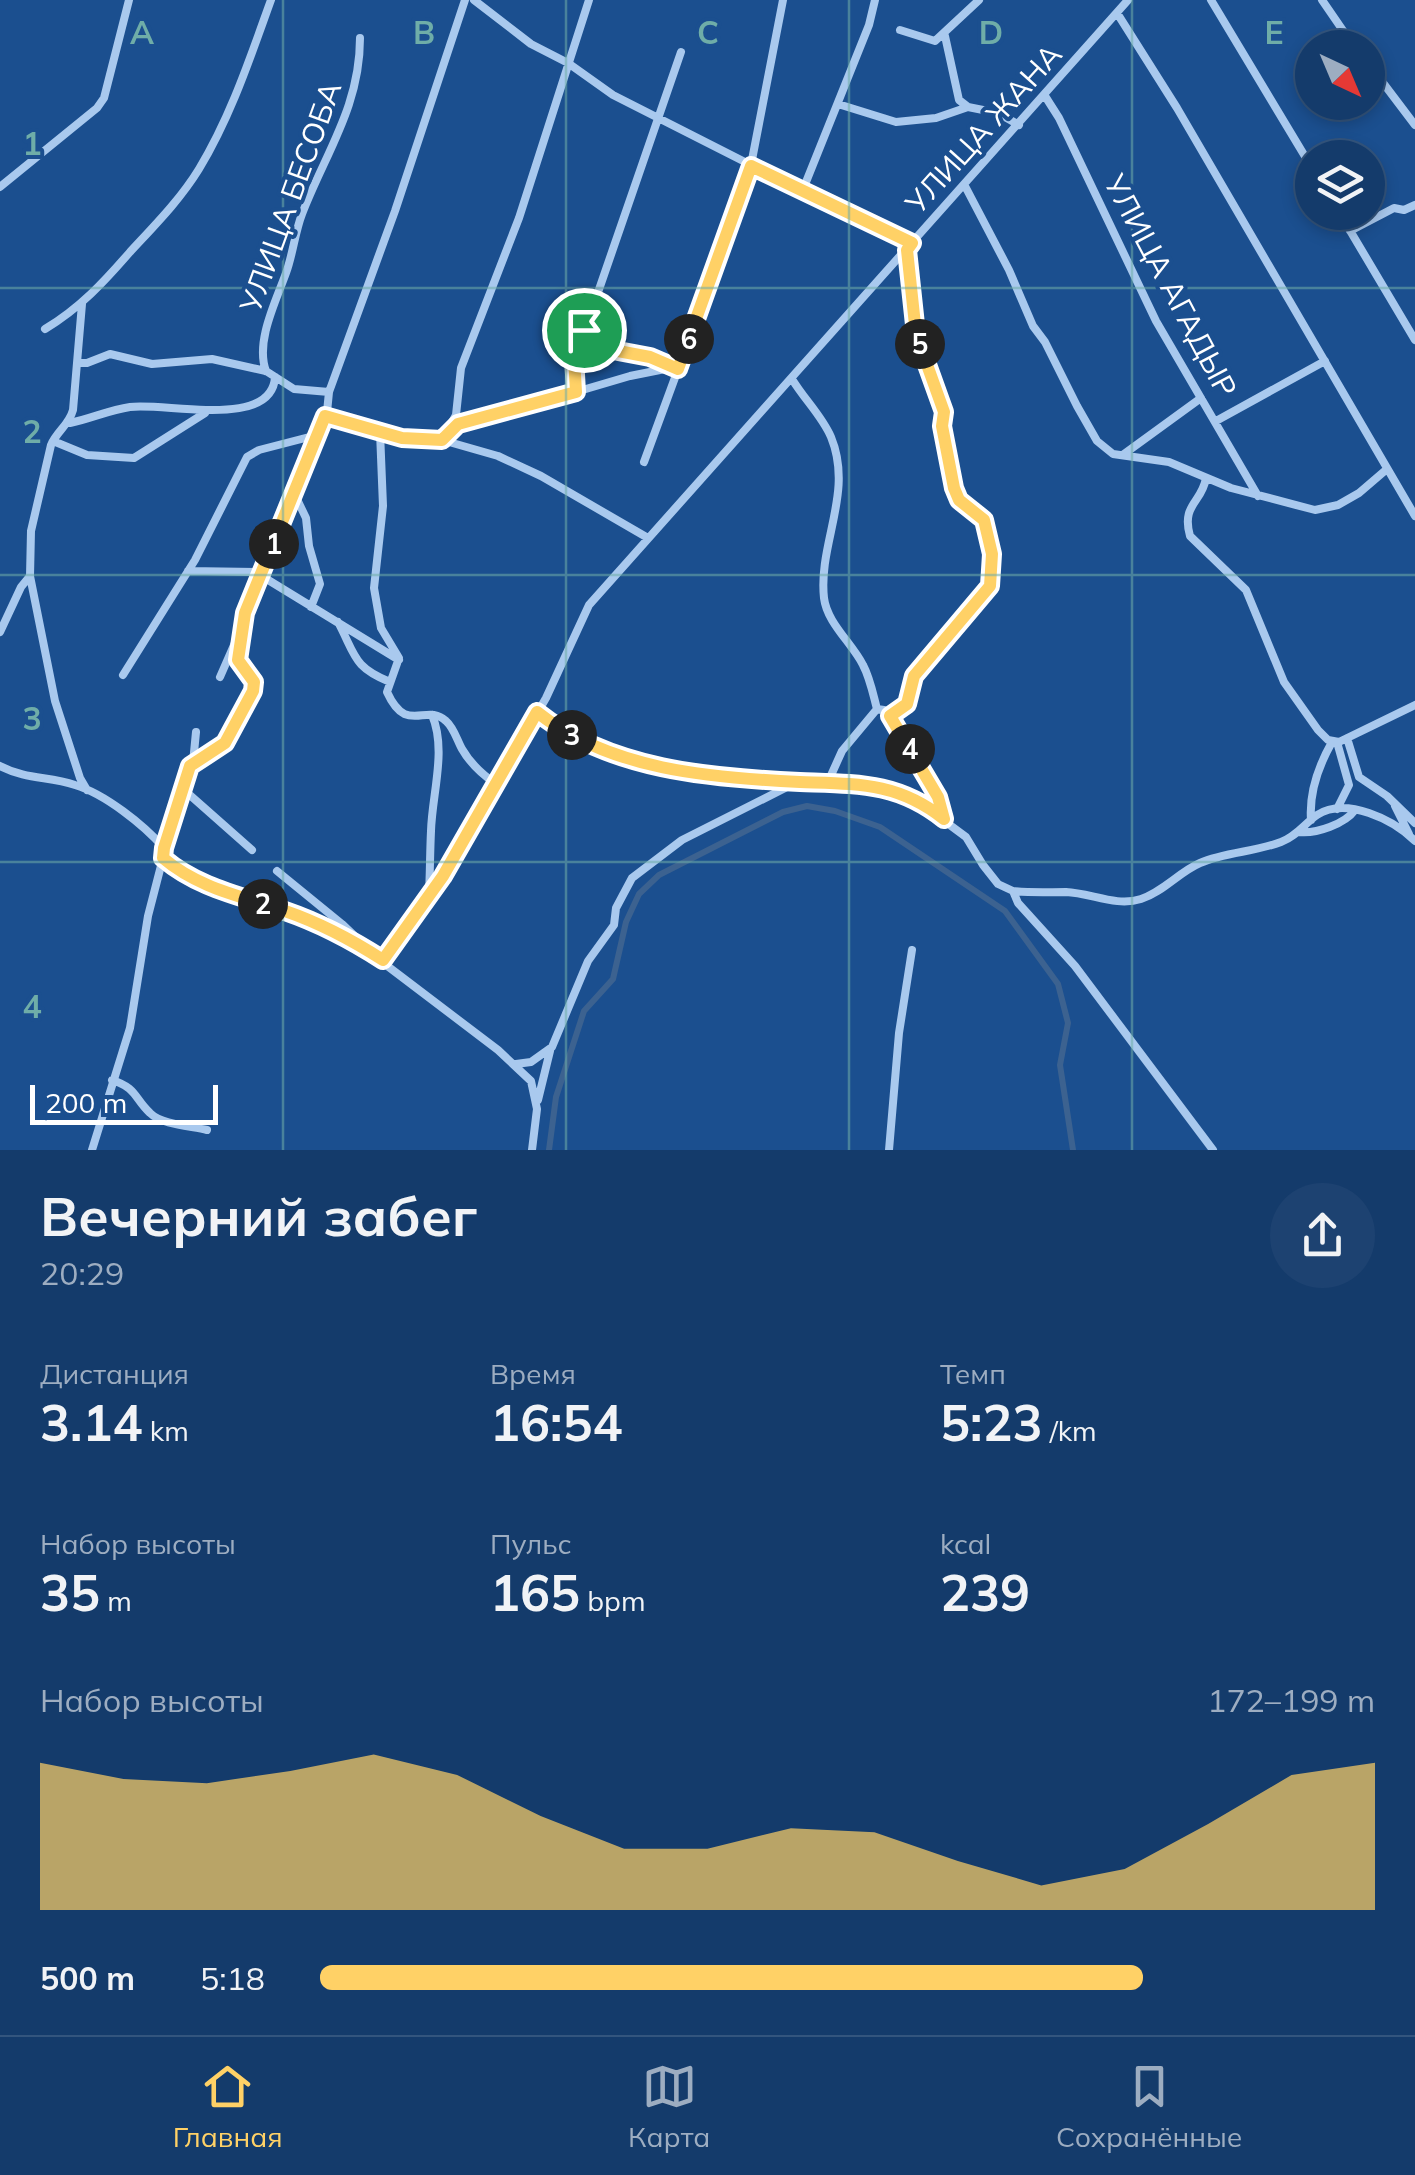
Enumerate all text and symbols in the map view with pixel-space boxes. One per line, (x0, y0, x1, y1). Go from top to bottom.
text: A (130, 12, 154, 52)
text: B (413, 12, 435, 52)
text: C (697, 12, 719, 52)
text: D (979, 12, 1003, 52)
text: E (1264, 12, 1284, 52)
north arrow (1295, 30, 1385, 120)
map controls (1295, 30, 1385, 230)
street label: УЛИЦА ЖАНА (896, 36, 1070, 222)
street label: УЛИЦА БЕСОБА (230, 76, 349, 318)
text: 1 (22, 123, 42, 163)
button: layers (1295, 140, 1385, 230)
street label: УЛИЦА АГАДЫР (1096, 167, 1246, 404)
pin (542, 288, 627, 373)
icon: arrive (557, 303, 612, 358)
pin: 6 (664, 314, 714, 364)
pin: 5 (895, 319, 945, 369)
text: 6 (681, 321, 697, 356)
text: 5 (912, 326, 928, 361)
text: 2 (22, 411, 42, 451)
pin: 1 (249, 519, 299, 569)
text: 1 (266, 526, 282, 561)
text: 3 (22, 698, 42, 738)
pin: 3 (547, 710, 597, 760)
text: 3 (564, 717, 580, 752)
pin: 4 (885, 724, 935, 774)
text: 4 (902, 731, 918, 766)
pin: 2 (238, 879, 288, 929)
text: 2 (255, 886, 271, 921)
text: 4 (22, 986, 42, 1026)
scale bar (30, 1080, 218, 1124)
text: 200 m (45, 1085, 127, 1120)
text: Вечерний забег (40, 1181, 477, 1250)
button: share (1270, 1183, 1375, 1288)
text: 20:29 (40, 1253, 124, 1293)
text: Дистанция (40, 1356, 189, 1391)
text: Время (490, 1356, 576, 1391)
text: Темп (940, 1356, 1006, 1391)
text: 3.14 (40, 1391, 142, 1454)
text: 16:54 (490, 1391, 622, 1454)
text: 5:23 (940, 1391, 1042, 1454)
text: km (142, 1413, 189, 1448)
text: /km (1042, 1413, 1097, 1448)
text: Набор высоты (40, 1526, 236, 1561)
text: Пульс (490, 1526, 572, 1561)
text: kcal (940, 1526, 991, 1561)
text: 35 (40, 1561, 100, 1624)
text: 165 (490, 1561, 580, 1624)
text: 239 (940, 1561, 1030, 1624)
text: m (100, 1583, 132, 1618)
text: bpm (580, 1583, 646, 1618)
text: Набор высоты (40, 1680, 264, 1720)
text: 172–199 m (1207, 1680, 1375, 1720)
text: 500 m (40, 1958, 135, 1998)
text: 5:18 (200, 1958, 265, 1998)
tab: Главная (173, 2059, 283, 2154)
tab: Карта (628, 2059, 710, 2154)
tab: Сохранённые (1056, 2059, 1242, 2154)

